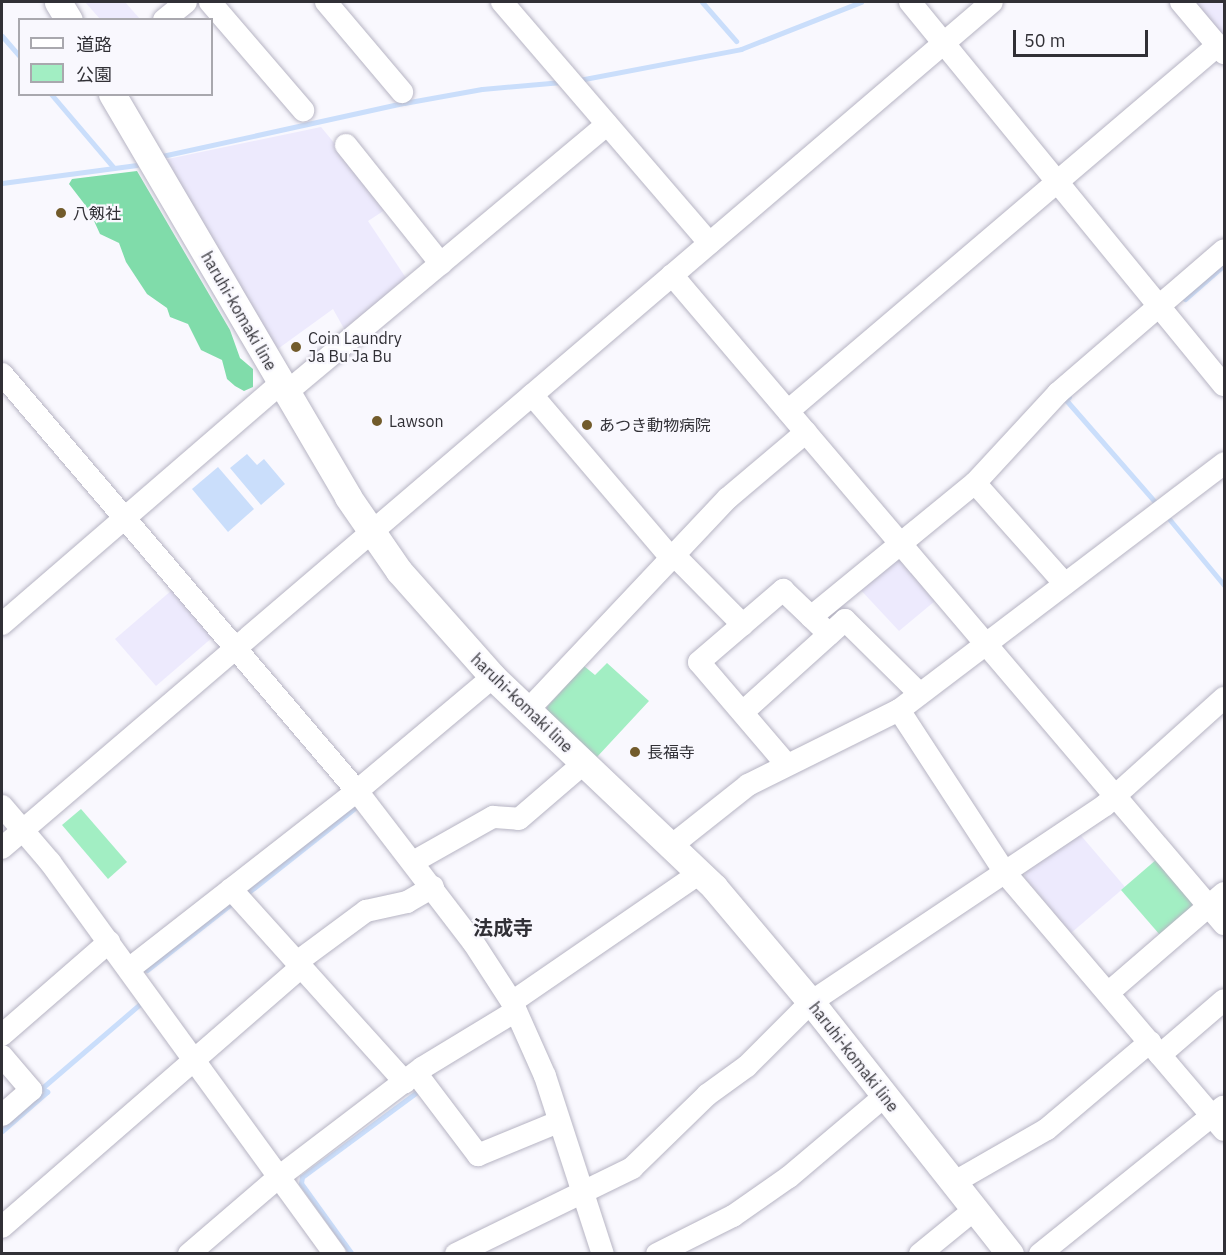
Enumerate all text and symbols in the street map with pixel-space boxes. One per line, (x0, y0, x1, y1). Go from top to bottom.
legend (18, 18, 213, 96)
scale bar (1016, 18, 1151, 56)
text: 50 m (1024, 29, 1066, 52)
text: 道路 (76, 33, 112, 56)
text: 公園 (76, 63, 112, 86)
place label: 八剱社 (73, 203, 121, 223)
marker: 八剱社 (54, 206, 68, 220)
street label: haruhi-komaki line (197, 248, 281, 374)
place label: Coin Laundry Ja Bu Ja Bu (308, 328, 402, 366)
marker: Coin Laundry Ja Bu Ja Bu (289, 340, 303, 354)
place label: Lawson (389, 411, 444, 431)
marker: Lawson (370, 414, 384, 428)
place label: あつき動物病院 (599, 415, 711, 435)
marker: あつき動物病院 (580, 418, 594, 432)
street label: haruhi-komaki line (467, 650, 577, 756)
place label: 長福寺 (647, 742, 695, 762)
marker: 長福寺 (628, 745, 642, 759)
district label: 法成寺 (473, 915, 533, 939)
street label: haruhi-komaki line (805, 998, 903, 1116)

